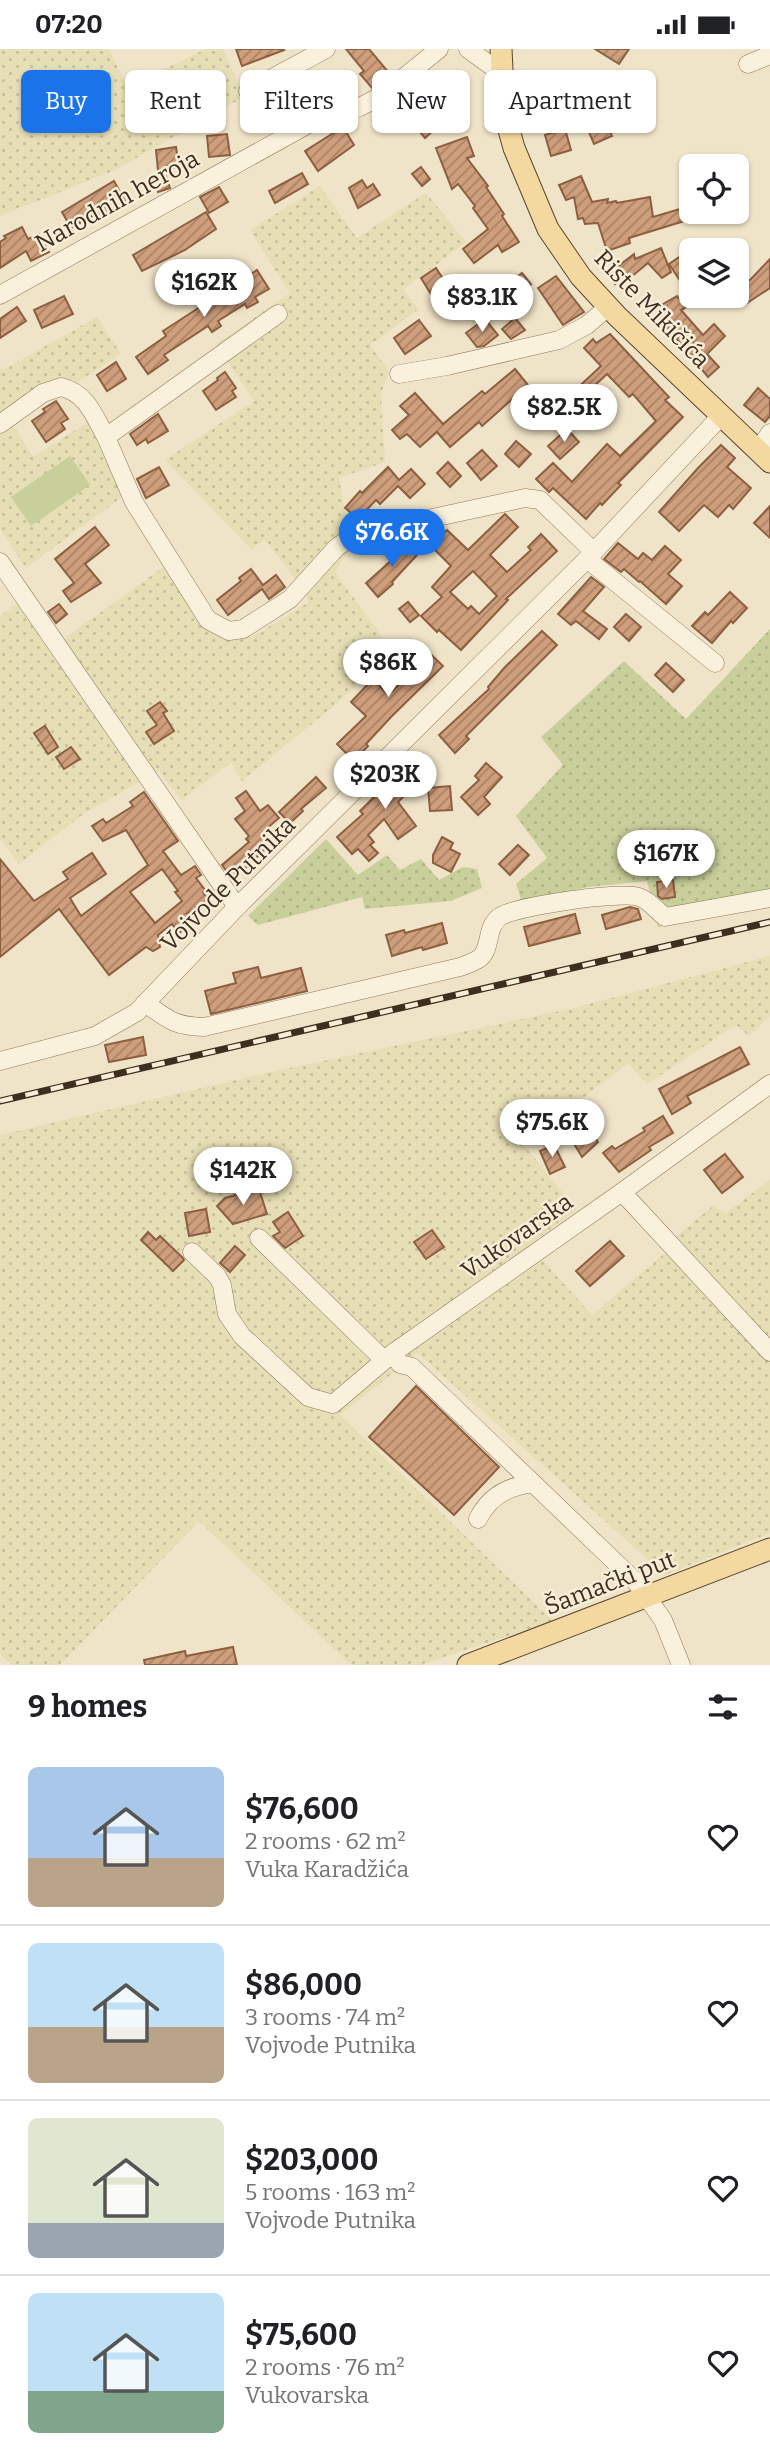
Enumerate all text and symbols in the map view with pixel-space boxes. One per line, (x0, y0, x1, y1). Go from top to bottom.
text: 07:20 (35, 9, 103, 40)
chip: Buy (21, 70, 111, 133)
chip: Rent (125, 70, 226, 133)
chip: Filters (240, 70, 358, 133)
chip: New (372, 70, 470, 133)
chip: Apartment (484, 70, 656, 133)
street label: Narodnih heroja (30, 144, 204, 258)
map controls (679, 154, 749, 308)
button: locate (679, 154, 749, 224)
button: layers (679, 238, 749, 308)
street label: Riste Mikičića (589, 244, 715, 374)
pin: $162K (155, 259, 253, 319)
text: $162K (171, 268, 237, 296)
pin: $83.1K (425, 275, 539, 334)
text: $83.1K (446, 283, 518, 311)
pin: $82.5K (507, 385, 621, 444)
text: $82.5K (526, 393, 602, 421)
pin: $76.6K (335, 510, 449, 569)
text: $76.6K (355, 518, 429, 546)
pin: $86K (347, 639, 429, 699)
text: $86K (359, 648, 417, 676)
pin: $203K (336, 751, 434, 811)
text: $203K (350, 760, 420, 788)
street label: Vojvode Putnika (155, 811, 301, 957)
pin: $167K (617, 831, 715, 890)
text: $167K (633, 839, 699, 867)
pin: $75.6K (495, 1099, 609, 1159)
text: $75.6K (516, 1108, 588, 1136)
pin: $142K (194, 1147, 292, 1207)
text: $142K (209, 1156, 277, 1184)
street label: Vukovarska (456, 1187, 578, 1285)
street label: Šamački put (540, 1544, 680, 1621)
icon: filters (704, 1688, 742, 1726)
text: 9 homes (28, 1689, 147, 1725)
text: $76,600 (245, 1791, 359, 1827)
icon: home (84, 1795, 168, 1879)
icon: heart (704, 1818, 742, 1856)
text: 2 rooms · 62 m² (245, 1827, 406, 1855)
text: Vuka Karadžića (245, 1855, 409, 1883)
text: $86,000 (245, 1967, 362, 2003)
icon: home (84, 1971, 168, 2055)
icon: heart (704, 1994, 742, 2032)
text: 3 rooms · 74 m² (245, 2003, 405, 2031)
text: Vojvode Putnika (245, 2031, 416, 2059)
text: $203,000 (245, 2142, 379, 2178)
icon: home (84, 2146, 168, 2230)
icon: heart (704, 2169, 742, 2207)
text: 5 rooms · 163 m² (245, 2178, 415, 2206)
text: Vojvode Putnika (245, 2206, 416, 2234)
text: $75,600 (245, 2317, 357, 2353)
icon: home (84, 2321, 168, 2405)
icon: heart (704, 2344, 742, 2382)
text: 2 rooms · 76 m² (245, 2353, 405, 2381)
text: Vukovarska (245, 2381, 369, 2409)

